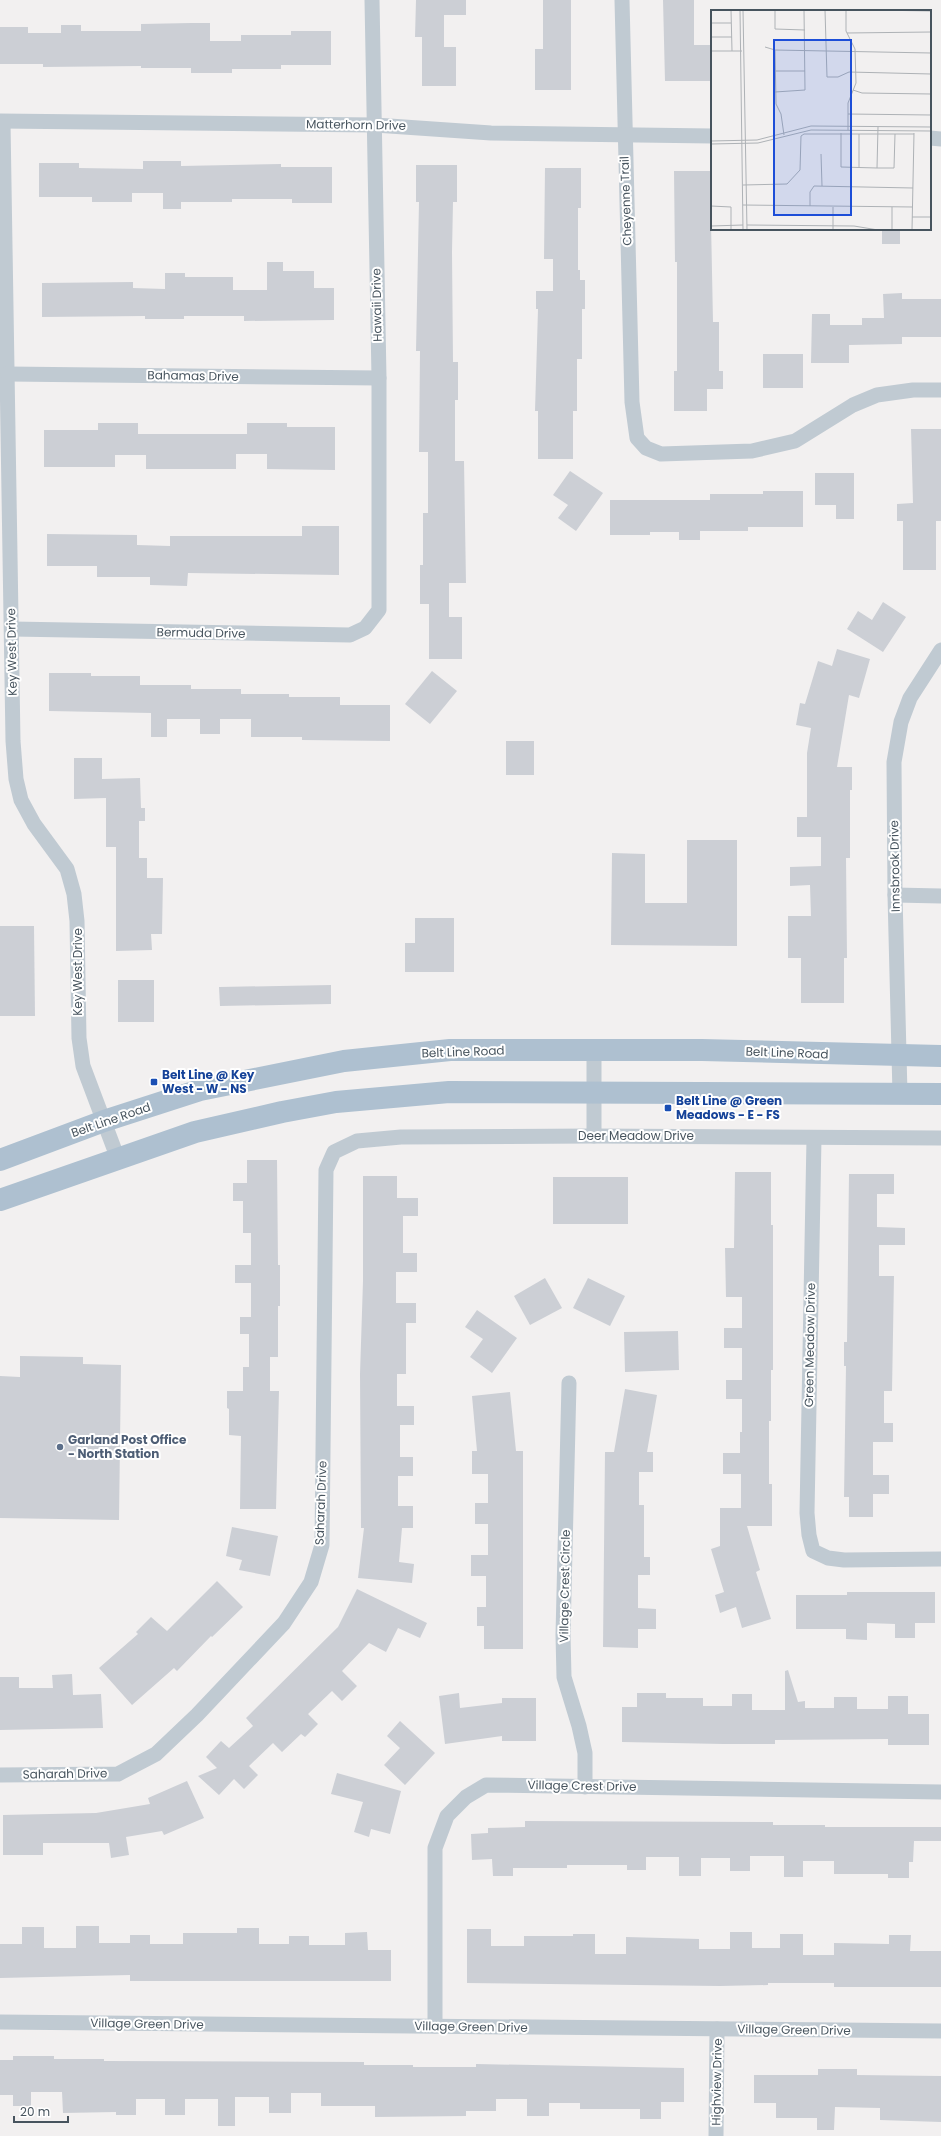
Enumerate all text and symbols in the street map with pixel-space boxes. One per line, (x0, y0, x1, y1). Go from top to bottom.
inset map (711, 10, 931, 230)
street label: Matterhorn Drive (306, 115, 406, 134)
street label: Cheyenne Trail (615, 156, 636, 246)
street label: Hawaii Drive (367, 268, 386, 342)
street label: Bahamas Drive (147, 366, 239, 385)
street label: Key West Drive (2, 608, 21, 696)
street label: Bermuda Drive (156, 623, 246, 642)
street label: Innsbrook Drive (885, 820, 904, 912)
street label: Key West Drive (69, 928, 86, 1016)
street label: Belt Line Road (421, 1042, 505, 1061)
street label: Belt Line Road (745, 1043, 829, 1062)
place label: Belt Line @ Key West - W - NS (162, 1066, 255, 1097)
marker: Belt Line @ Key West - W - NS (149, 1077, 159, 1087)
place label: Belt Line @ Green Meadows - E - FS (676, 1092, 782, 1123)
street label: Belt Line Road (69, 1098, 153, 1141)
marker: Belt Line @ Green Meadows - E - FS (663, 1103, 673, 1113)
street label: Deer Meadow Drive (578, 1127, 694, 1144)
street label: Green Meadow Drive (800, 1283, 819, 1407)
place label: Garland Post Office - North Station (68, 1431, 187, 1462)
marker: Garland Post Office - North Station (55, 1442, 65, 1452)
street label: Saharah Drive (311, 1460, 330, 1546)
street label: Village Crest Circle (555, 1529, 574, 1643)
street label: Saharah Drive (23, 1764, 107, 1783)
street label: Village Crest Drive (527, 1776, 637, 1795)
street label: Village Green Drive (90, 2014, 204, 2033)
street label: Village Green Drive (414, 2017, 528, 2036)
street label: Village Green Drive (737, 2020, 851, 2039)
street label: Highview Drive (707, 2038, 726, 2126)
scale bar (14, 2098, 68, 2124)
text: 20 m (20, 2103, 50, 2120)

